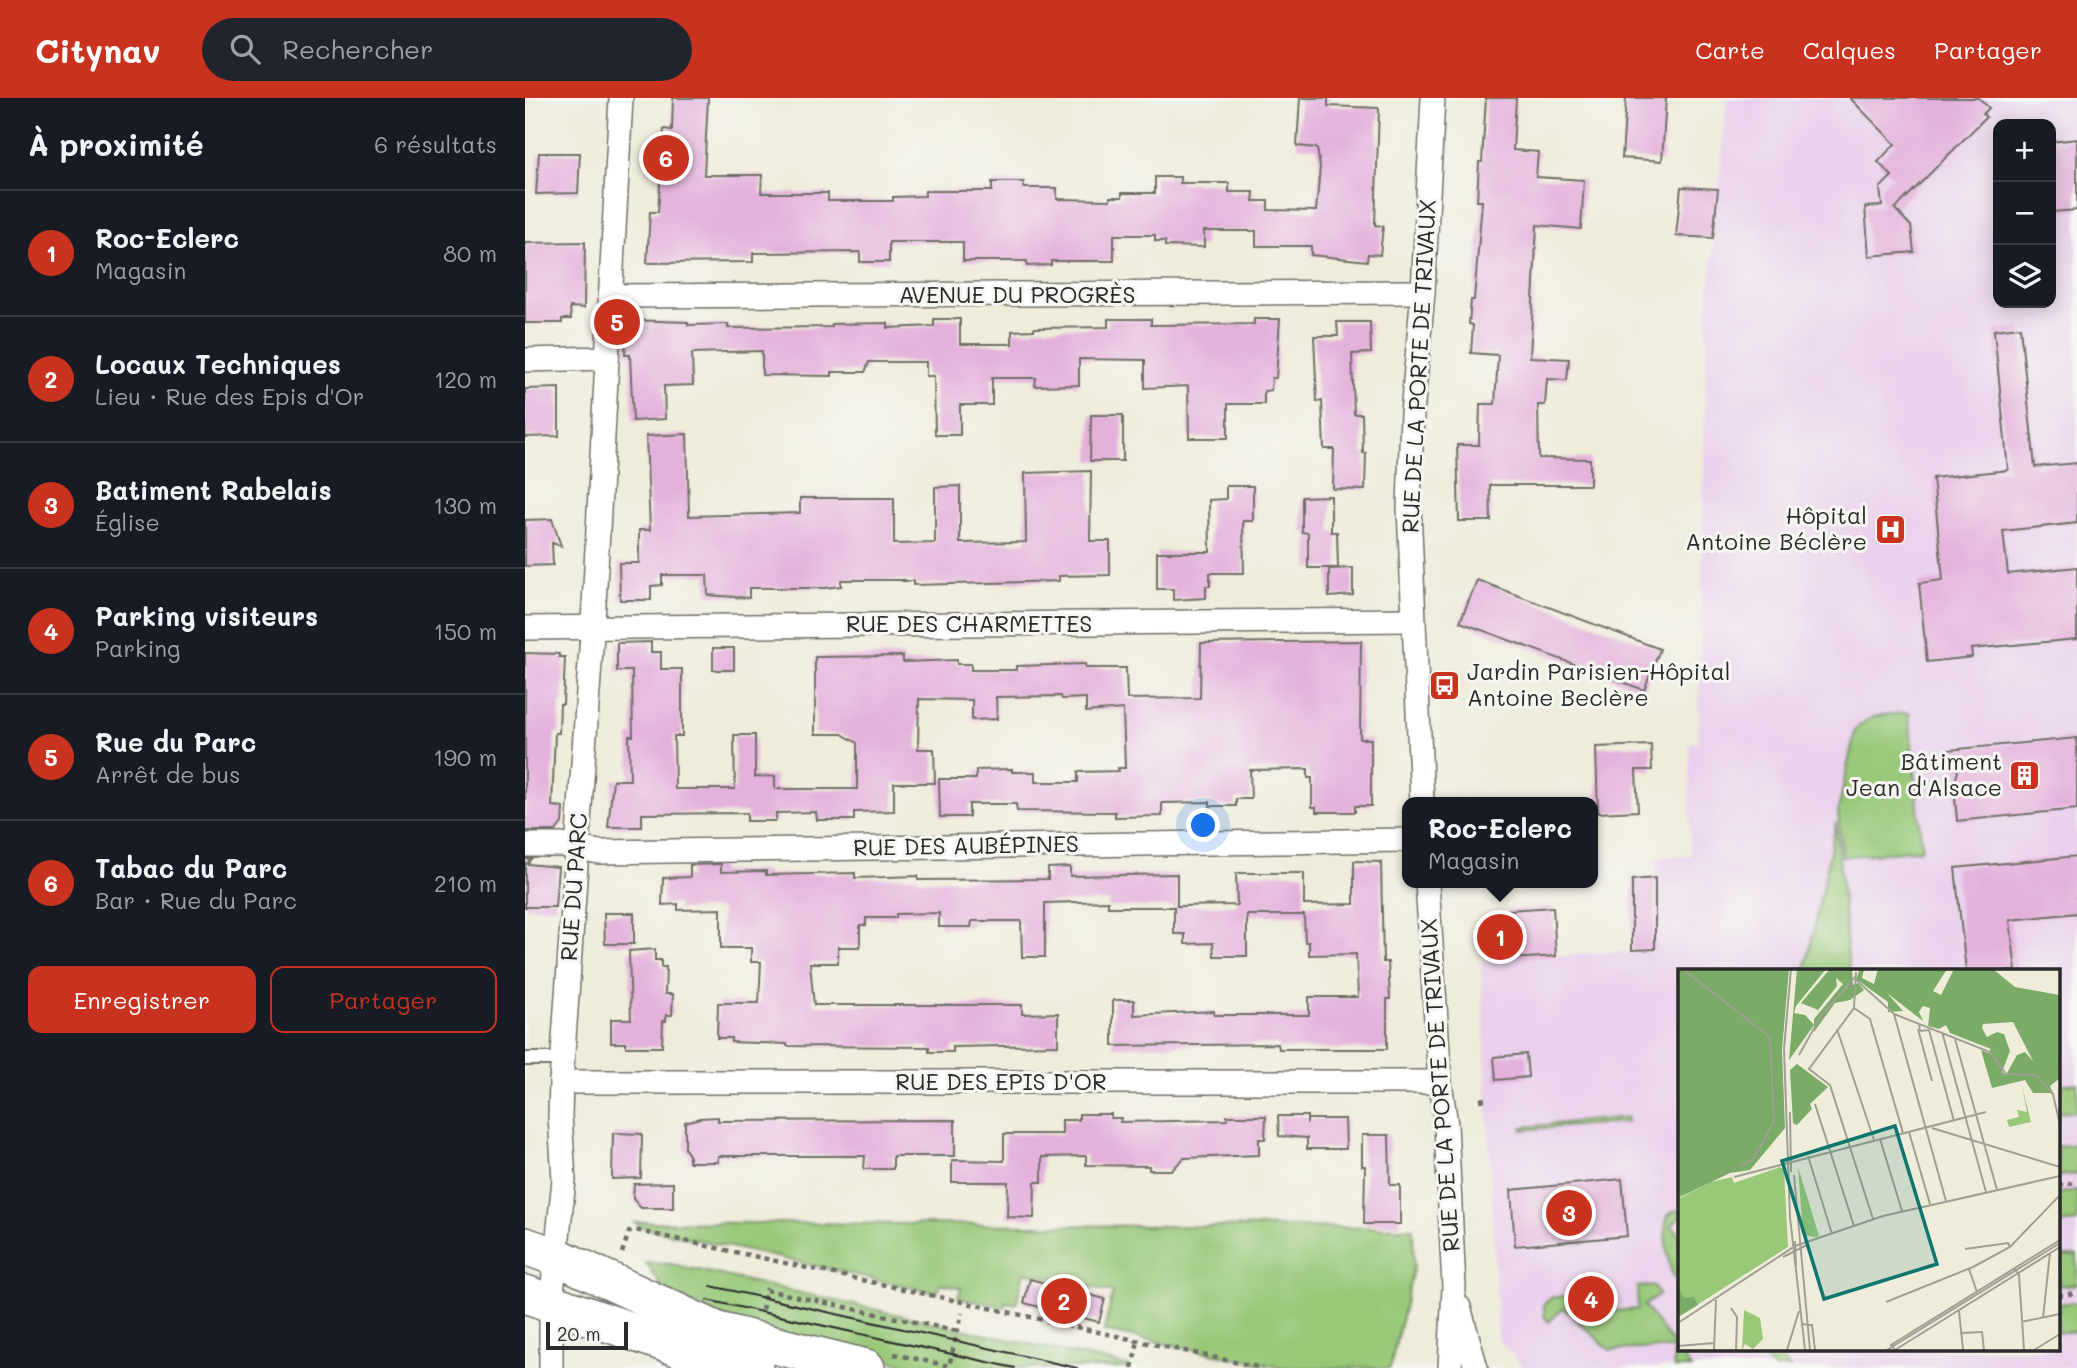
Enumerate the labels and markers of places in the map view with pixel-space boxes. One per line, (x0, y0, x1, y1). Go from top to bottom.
pin: 6 (643, 132, 689, 184)
pin: 5 (594, 296, 640, 348)
place label: Hôpital Antoine Béclère (1685, 500, 1867, 556)
hospital icon: Hôpital Antoine Béclère (1873, 512, 1907, 546)
place label: Jardin Parisien-Hôpital Antoine Beclère (1467, 656, 1731, 712)
bus stop icon: Jardin Parisien-Hôpital Antoine Beclère (1427, 668, 1461, 702)
place label: Bâtiment Jean d'Alsace (1846, 746, 2002, 802)
building icon: Bâtiment Jean d'Alsace (2008, 758, 2042, 792)
pin: 1 (1477, 911, 1523, 963)
pin: 3 (1546, 1187, 1592, 1239)
pin: 4 (1568, 1273, 1614, 1325)
pin: 2 (1041, 1275, 1087, 1327)

